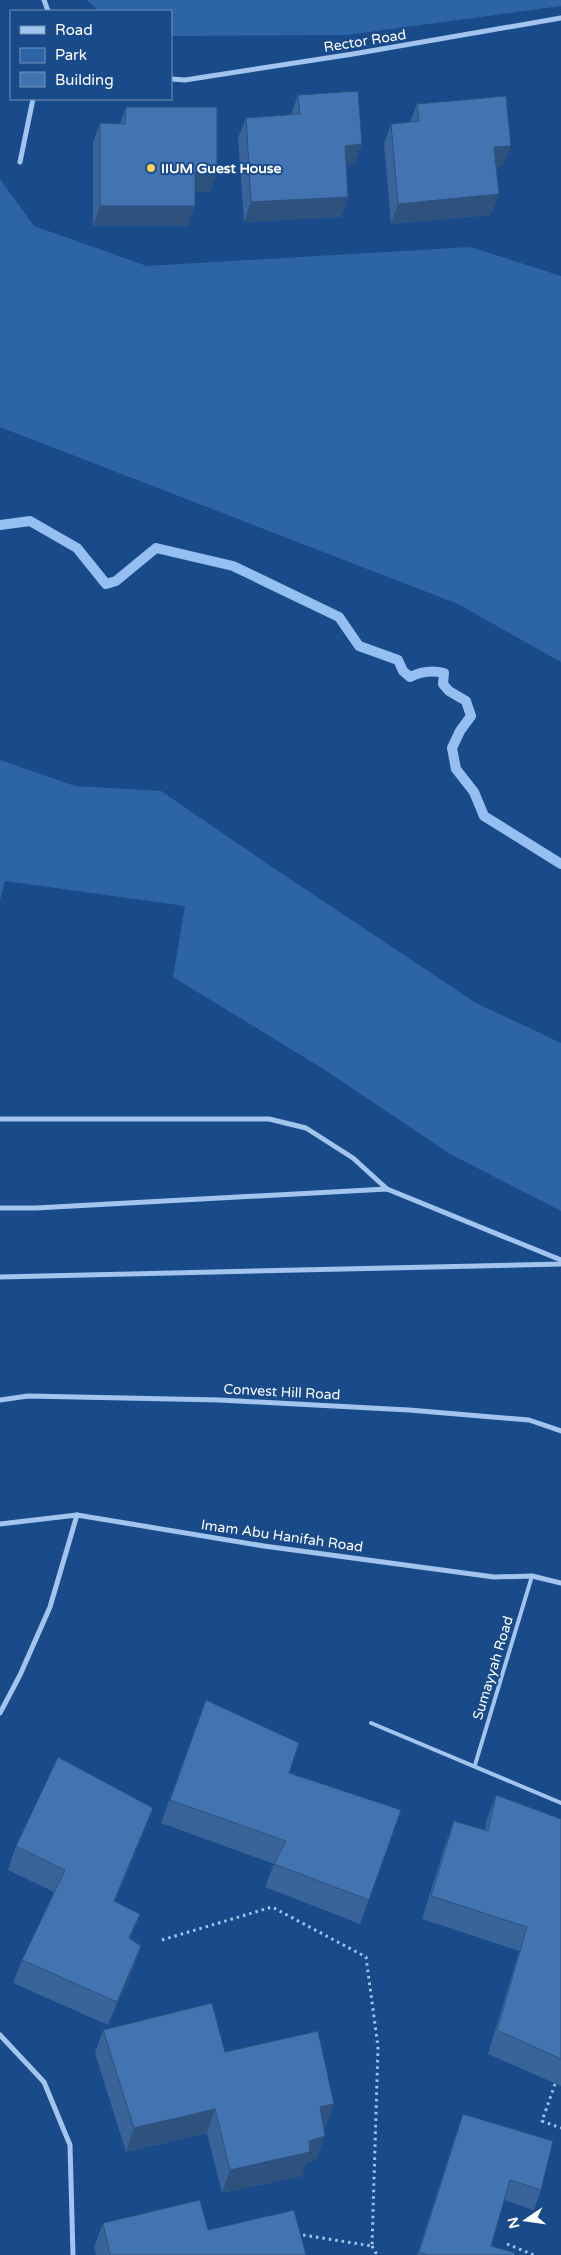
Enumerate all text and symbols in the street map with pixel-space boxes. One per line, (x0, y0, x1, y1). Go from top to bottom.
legend (10, 10, 172, 100)
text: Road (55, 21, 93, 39)
street label: Rector Road (323, 26, 407, 56)
text: Park (55, 46, 87, 64)
text: Building (55, 71, 114, 89)
place label: IIUM Guest House (161, 160, 282, 177)
marker: IIUM Guest House (145, 162, 157, 174)
street label: Convest Hill Road (223, 1380, 341, 1404)
street label: Imam Abu Hanifah Road (200, 1516, 364, 1556)
street label: Sumayyah Road (469, 1614, 517, 1722)
north arrow (501, 2195, 551, 2245)
text: N (504, 2215, 523, 2230)

